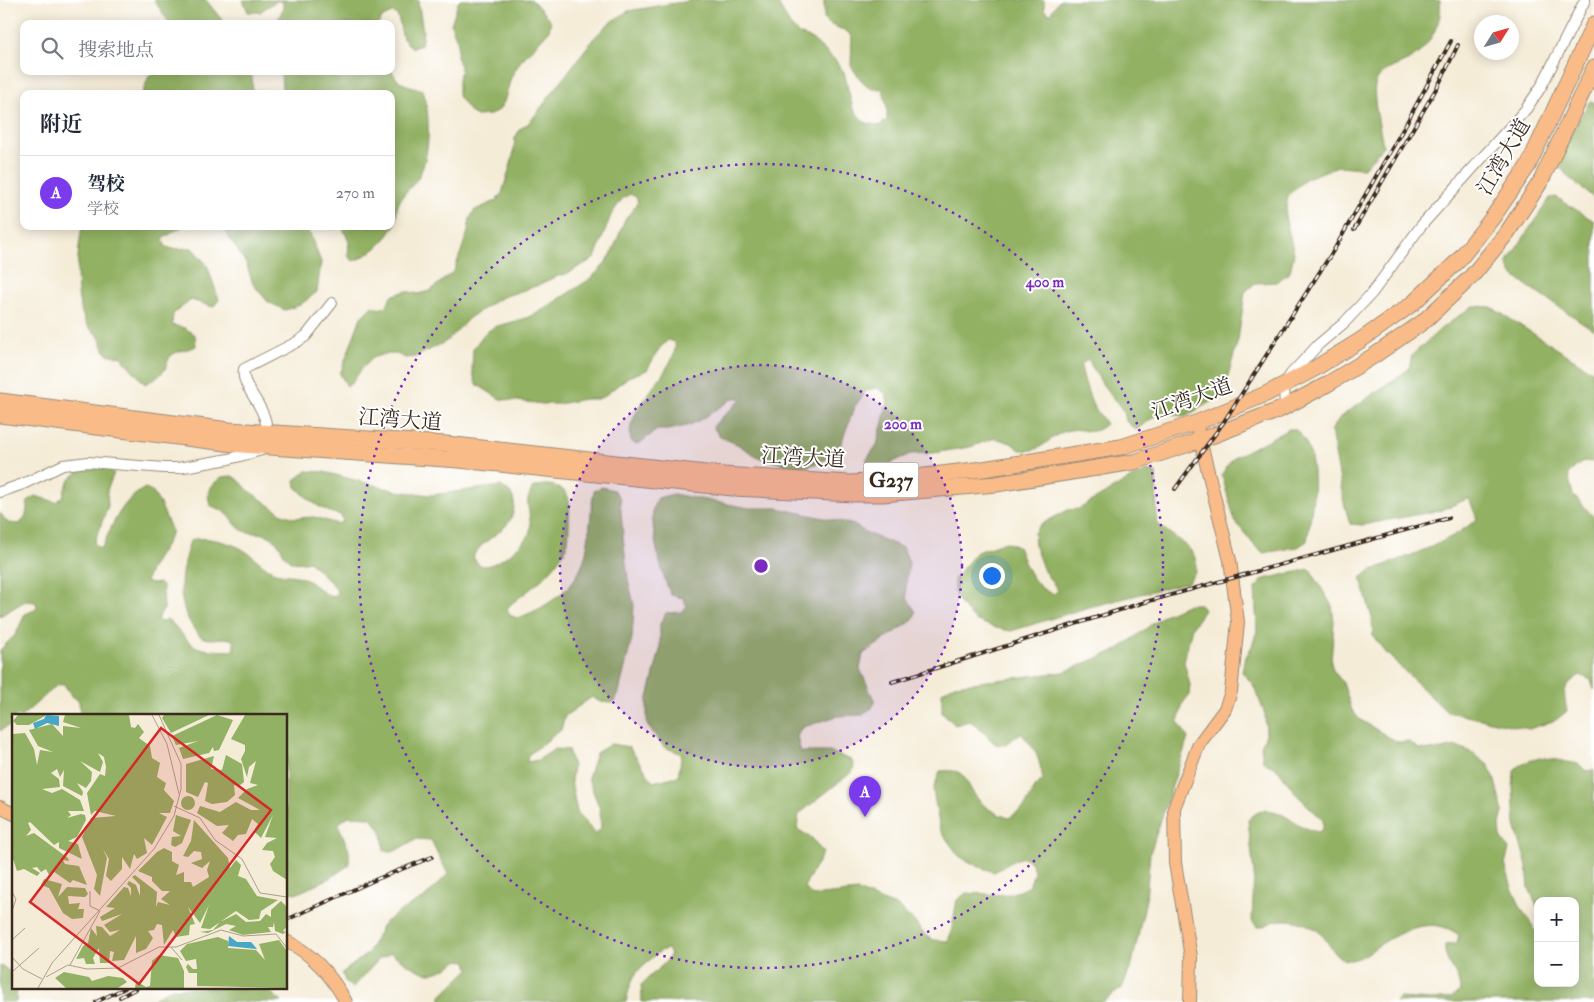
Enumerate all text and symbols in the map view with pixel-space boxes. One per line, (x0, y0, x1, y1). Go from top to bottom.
north arrow (1474, 15, 1519, 60)
search box (20, 20, 395, 75)
icon: search (38, 34, 66, 62)
text: 搜索地点 (78, 38, 154, 62)
text: 附近 (40, 111, 82, 138)
street label: 江湾大道 (1471, 114, 1537, 200)
text: 驾校 (87, 172, 125, 196)
text: A (51, 183, 61, 203)
text: 270 m (336, 183, 375, 203)
text: 学校 (87, 199, 119, 219)
text: 400 m (1025, 273, 1064, 292)
street label: 江湾大道 (1148, 372, 1236, 426)
street label: 江湾大道 (357, 404, 443, 436)
text: 200 m (884, 415, 922, 434)
street label: 江湾大道 (760, 442, 846, 474)
road number: G237 (864, 462, 918, 498)
centre of rings (752, 557, 770, 575)
your location (979, 563, 1005, 589)
inset map (12, 714, 288, 990)
pin: A (849, 776, 881, 817)
map controls (1534, 897, 1579, 987)
button: + (1534, 897, 1579, 942)
button: − (1534, 942, 1579, 987)

